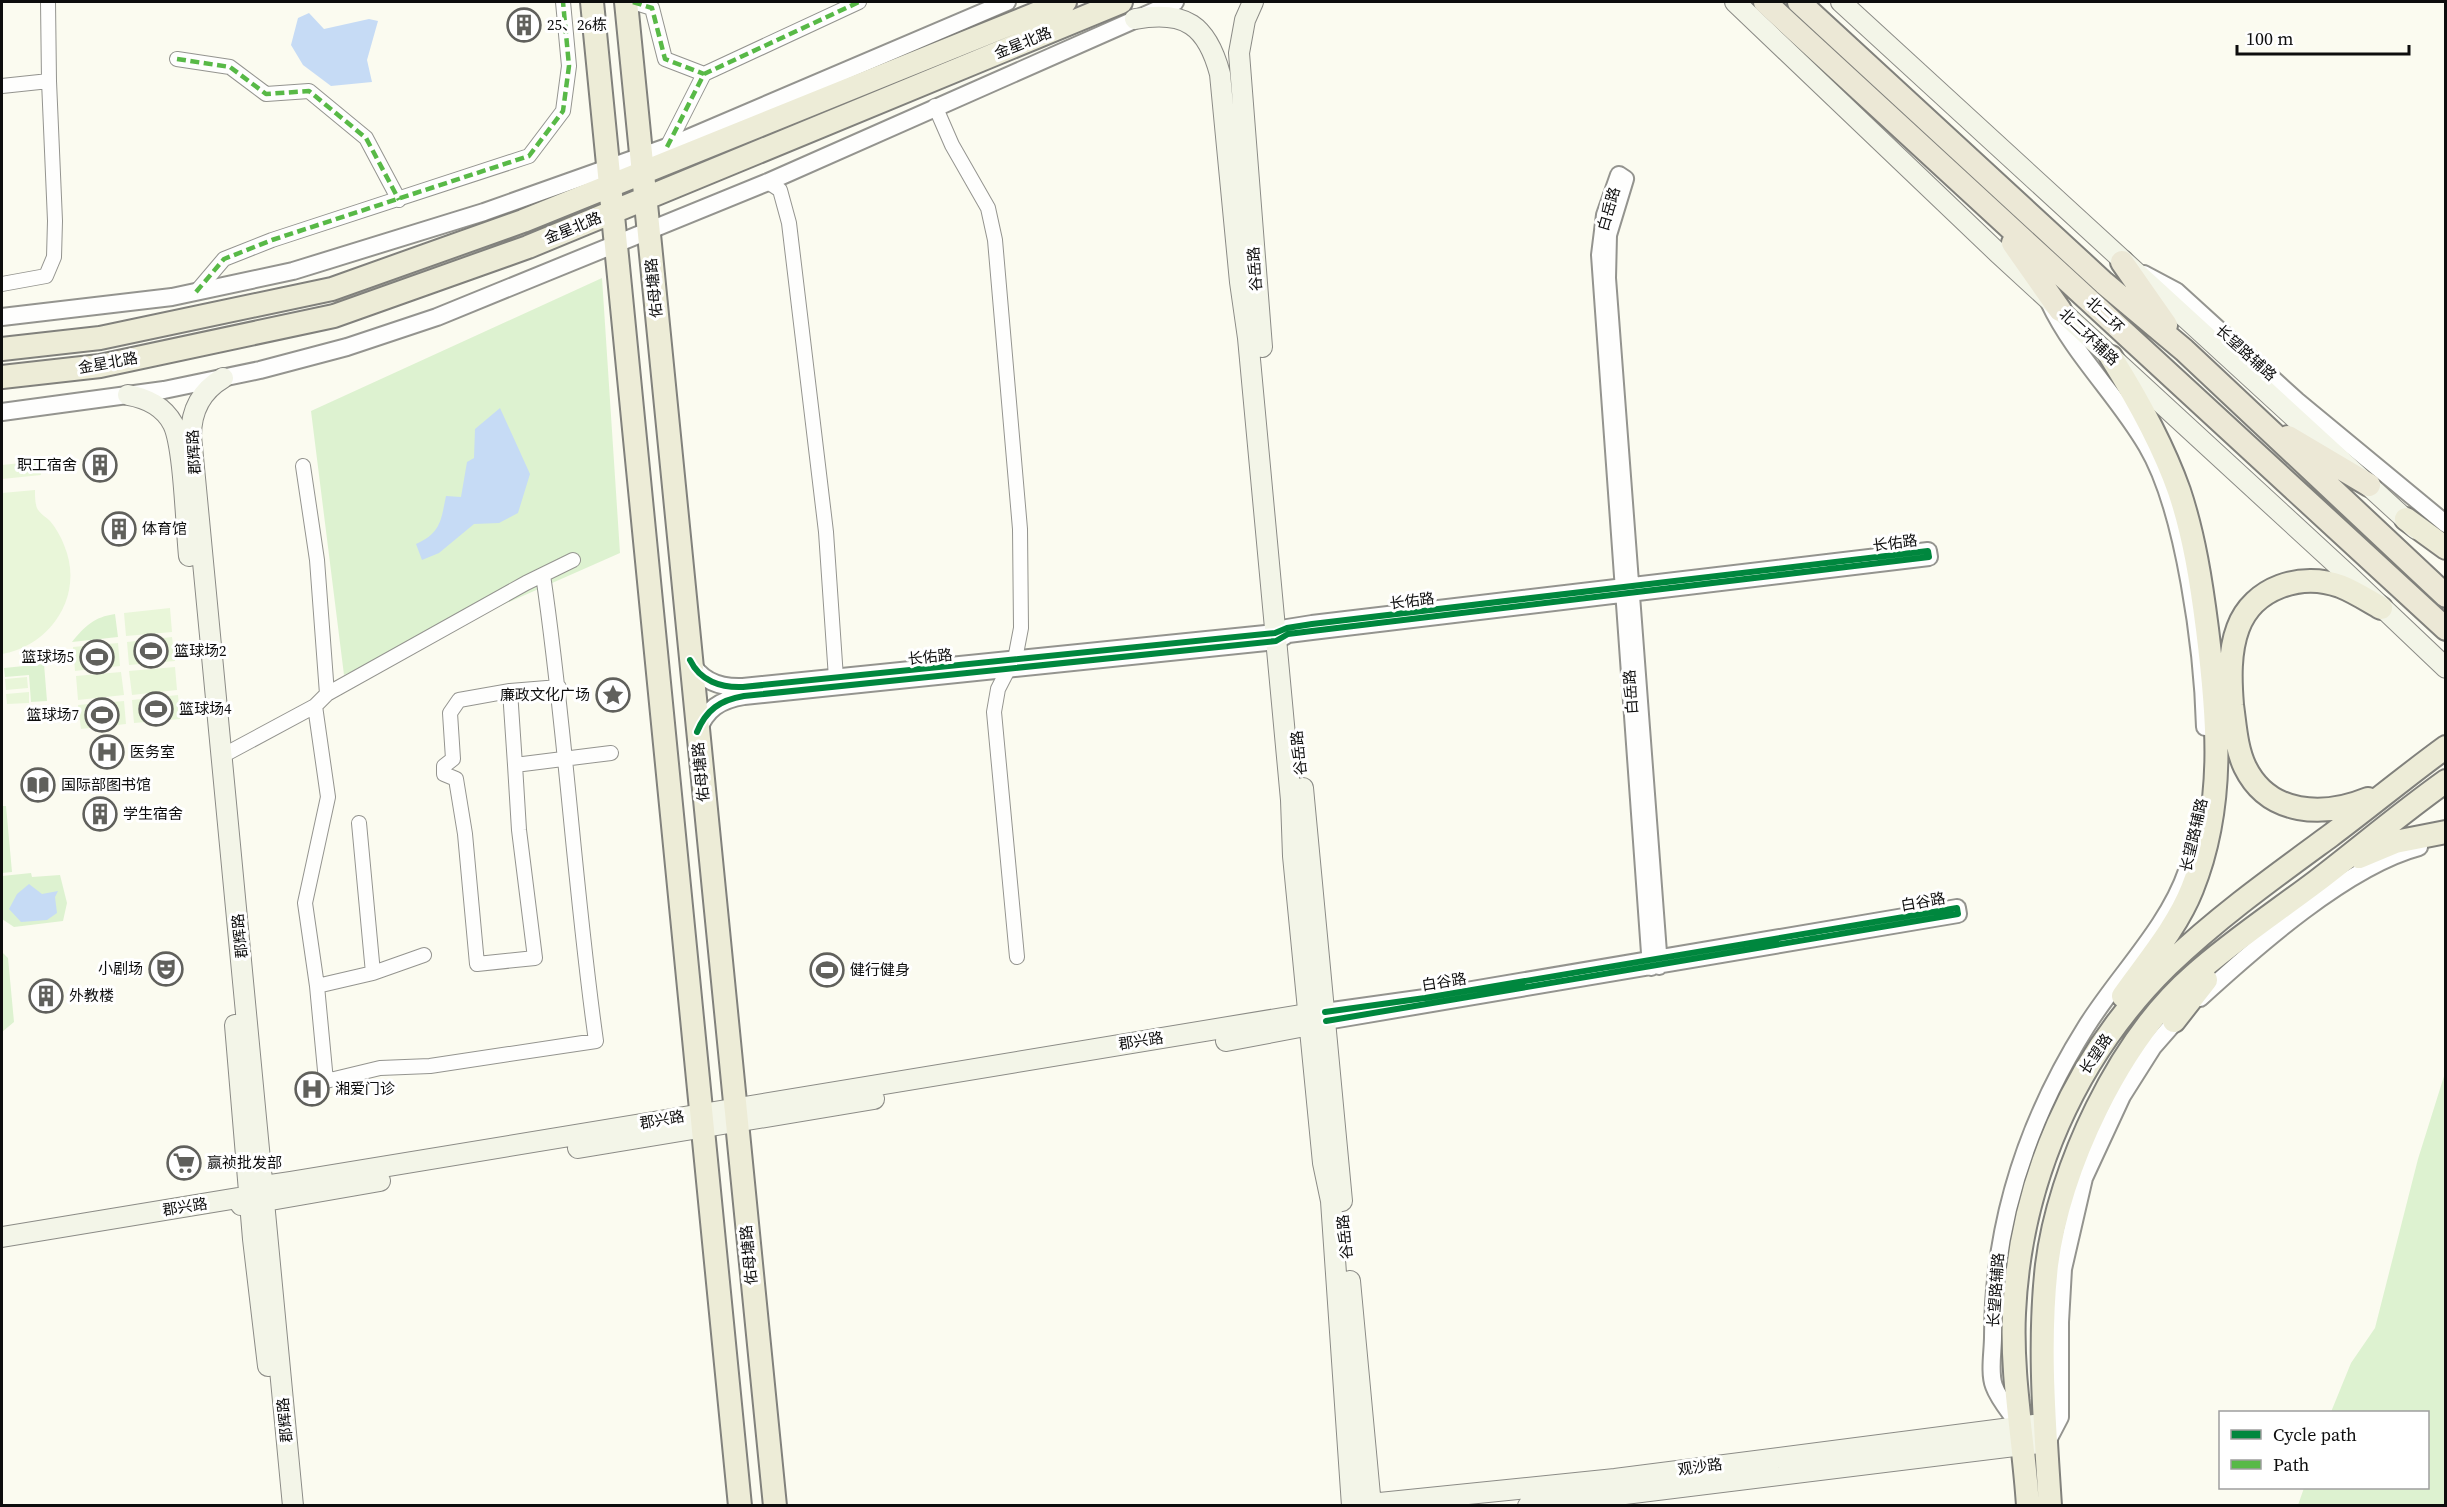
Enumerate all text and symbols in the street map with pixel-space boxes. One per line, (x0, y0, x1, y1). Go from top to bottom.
building icon: 25、26栋 (506, 7, 542, 43)
place label: 25、26栋 (547, 14, 607, 35)
scale bar (2237, 18, 2410, 56)
street label: 金星北路 (991, 22, 1055, 64)
text: 100 m (2246, 26, 2293, 51)
street label: 白岳路 (1592, 184, 1625, 233)
street label: 金星北路 (541, 207, 605, 249)
street label: 谷岳路 (1242, 246, 1267, 292)
street label: 佑母塘路 (640, 257, 667, 319)
street label: 北二环 (2082, 292, 2129, 338)
street label: 北二环辅路 (2055, 303, 2124, 370)
street label: 长望路辅路 (2211, 320, 2281, 386)
street label: 金星北路 (77, 347, 139, 378)
street label: 郡辉路 (182, 429, 205, 475)
building icon: 职工宿舍 (82, 447, 118, 483)
place label: 职工宿舍 (17, 454, 77, 475)
building icon: 体育馆 (101, 511, 137, 547)
place label: 体育馆 (142, 518, 187, 539)
street label: 长佑路 (1871, 529, 1919, 556)
street label: 长佑路 (1388, 587, 1436, 614)
sports icon: 篮球场2 (133, 633, 169, 669)
sports icon: 篮球场5 (79, 639, 115, 675)
place label: 篮球场2 (174, 640, 227, 661)
street label: 长佑路 (906, 644, 953, 669)
place label: 篮球场5 (21, 646, 74, 667)
street label: 白岳路 (1618, 669, 1643, 715)
place icon: 廉政文化广场 (595, 677, 631, 713)
place label: 廉政文化广场 (500, 684, 590, 705)
sports icon: 篮球场4 (138, 691, 174, 727)
sports icon: 篮球场7 (84, 697, 120, 733)
place label: 篮球场4 (179, 698, 232, 719)
place label: 篮球场7 (26, 704, 79, 725)
street label: 谷岳路 (1286, 730, 1311, 777)
hospital icon: 医务室 (89, 734, 125, 770)
place label: 医务室 (130, 741, 175, 762)
street label: 佑母塘路 (687, 741, 714, 803)
library icon: 国际部图书馆 (20, 767, 56, 803)
place label: 国际部图书馆 (61, 774, 151, 795)
building icon: 学生宿舍 (82, 796, 118, 832)
street label: 长望路辅路 (2175, 796, 2212, 874)
place label: 学生宿舍 (123, 803, 183, 824)
street label: 白谷路 (1899, 887, 1947, 916)
street label: 郡辉路 (227, 913, 252, 960)
theatre icon: 小剧场 (148, 951, 184, 987)
sports icon: 健行健身 (809, 952, 845, 988)
place label: 小剧场 (98, 958, 143, 979)
place label: 健行健身 (850, 959, 910, 980)
street label: 白谷路 (1420, 968, 1468, 995)
building icon: 外教楼 (28, 978, 64, 1014)
place label: 外教楼 (69, 985, 114, 1006)
street label: 郡兴路 (1117, 1027, 1165, 1054)
street label: 长望路 (2074, 1029, 2117, 1078)
hospital icon: 湘爱门诊 (294, 1071, 330, 1107)
place label: 湘爱门诊 (335, 1078, 395, 1099)
street label: 郡兴路 (638, 1105, 686, 1134)
supermarket icon: 赢祯批发部 (166, 1145, 202, 1181)
place label: 赢祯批发部 (207, 1152, 282, 1173)
street label: 郡兴路 (161, 1193, 209, 1220)
street label: 谷岳路 (1332, 1214, 1357, 1261)
street label: 佑母塘路 (735, 1224, 762, 1286)
street label: 长望路辅路 (1982, 1252, 2009, 1328)
street label: 郡辉路 (272, 1397, 297, 1443)
legend (2219, 1411, 2429, 1489)
text: Cycle path (2273, 1422, 2357, 1447)
text: Path (2273, 1452, 2310, 1477)
street label: 观沙路 (1676, 1453, 1724, 1480)

